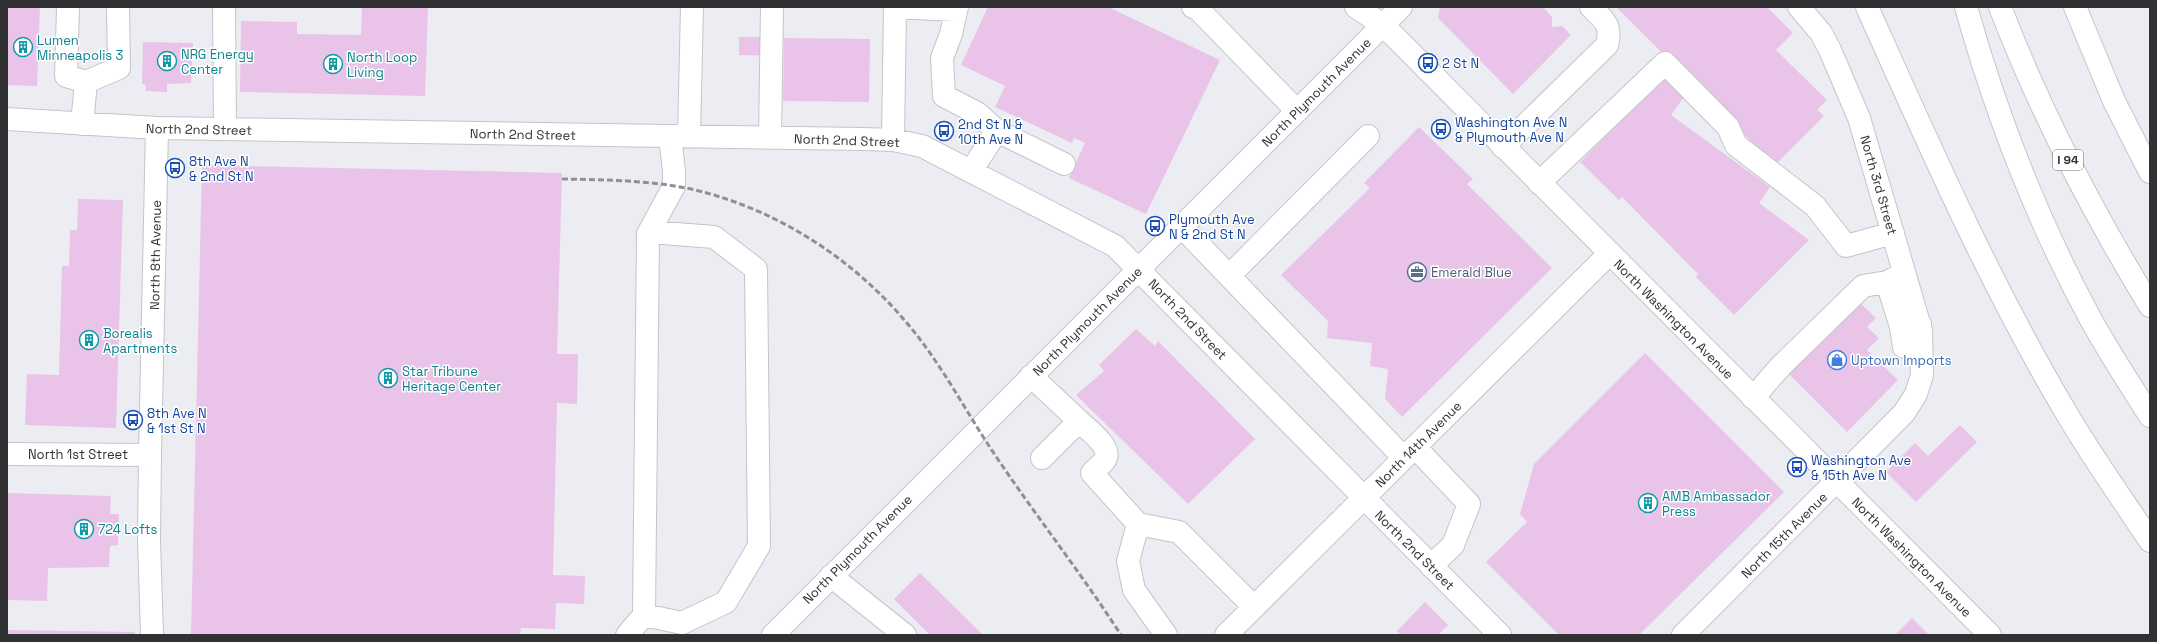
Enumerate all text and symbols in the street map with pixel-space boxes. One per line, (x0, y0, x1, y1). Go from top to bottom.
place label: Lumen Minneapolis 3 (37, 32, 124, 64)
street label: North Plymouth Avenue (1258, 34, 1375, 151)
building icon: Lumen Minneapolis 3 (12, 36, 34, 58)
place label: NRG Energy Center (181, 46, 254, 78)
place label: North Loop Living (347, 49, 417, 81)
building icon: NRG Energy Center (156, 50, 178, 72)
bus stop icon: 2 St N (1417, 52, 1439, 74)
building icon: North Loop Living (322, 53, 344, 75)
place label: 2 St N (1442, 55, 1479, 72)
place label: Washington Ave N & Plymouth Ave N (1455, 114, 1567, 146)
place label: 2nd St N & 10th Ave N (958, 116, 1023, 148)
bus stop icon: Washington Ave N & Plymouth Ave N (1430, 118, 1452, 140)
street label: North 2nd Street (146, 120, 252, 139)
bus stop icon: 2nd St N & 10th Ave N (933, 120, 955, 142)
street label: North 2nd Street (470, 125, 576, 144)
street label: North 2nd Street (794, 130, 900, 151)
street label: North 3rd Street (1856, 133, 1901, 237)
road number: I 94 (2053, 150, 2083, 170)
place label: 8th Ave N & 2nd St N (189, 153, 254, 185)
bus stop icon: 8th Ave N & 2nd St N (164, 157, 186, 179)
street label: North 8th Avenue (146, 200, 165, 310)
place label: Plymouth Ave N & 2nd St N (1169, 211, 1255, 243)
bus stop icon: Plymouth Ave N & 2nd St N (1144, 215, 1166, 237)
street label: North Washington Avenue (1610, 256, 1737, 383)
office icon: Emerald Blue (1406, 261, 1428, 283)
street label: North Plymouth Avenue (1029, 263, 1146, 380)
place label: Emerald Blue (1431, 264, 1512, 281)
street label: North 2nd Street (1145, 275, 1231, 363)
place label: Borealis Apartments (103, 325, 178, 357)
building icon: Borealis Apartments (78, 329, 100, 351)
shop icon: Uptown Imports (1826, 349, 1848, 371)
place label: Uptown Imports (1851, 352, 1952, 369)
place label: Star Tribune Heritage Center (402, 363, 501, 395)
building icon: Star Tribune Heritage Center (377, 367, 399, 389)
street label: North 14th Avenue (1372, 398, 1465, 491)
place label: 8th Ave N & 1st St N (147, 405, 207, 437)
bus stop icon: 8th Ave N & 1st St N (122, 409, 144, 431)
street label: North 1st Street (28, 446, 128, 463)
place label: Washington Ave & 15th Ave N (1811, 452, 1911, 484)
bus stop icon: Washington Ave & 15th Ave N (1786, 456, 1808, 478)
place label: AMB Ambassador Press (1662, 488, 1771, 520)
street label: North 15th Avenue (1738, 489, 1831, 582)
street label: North Plymouth Avenue (799, 491, 916, 608)
building icon: AMB Ambassador Press (1637, 492, 1659, 514)
street label: North Washington Avenue (1848, 494, 1975, 621)
street label: North 2nd Street (1371, 507, 1458, 594)
building icon: 724 Lofts (73, 518, 95, 540)
place label: 724 Lofts (98, 521, 157, 538)

